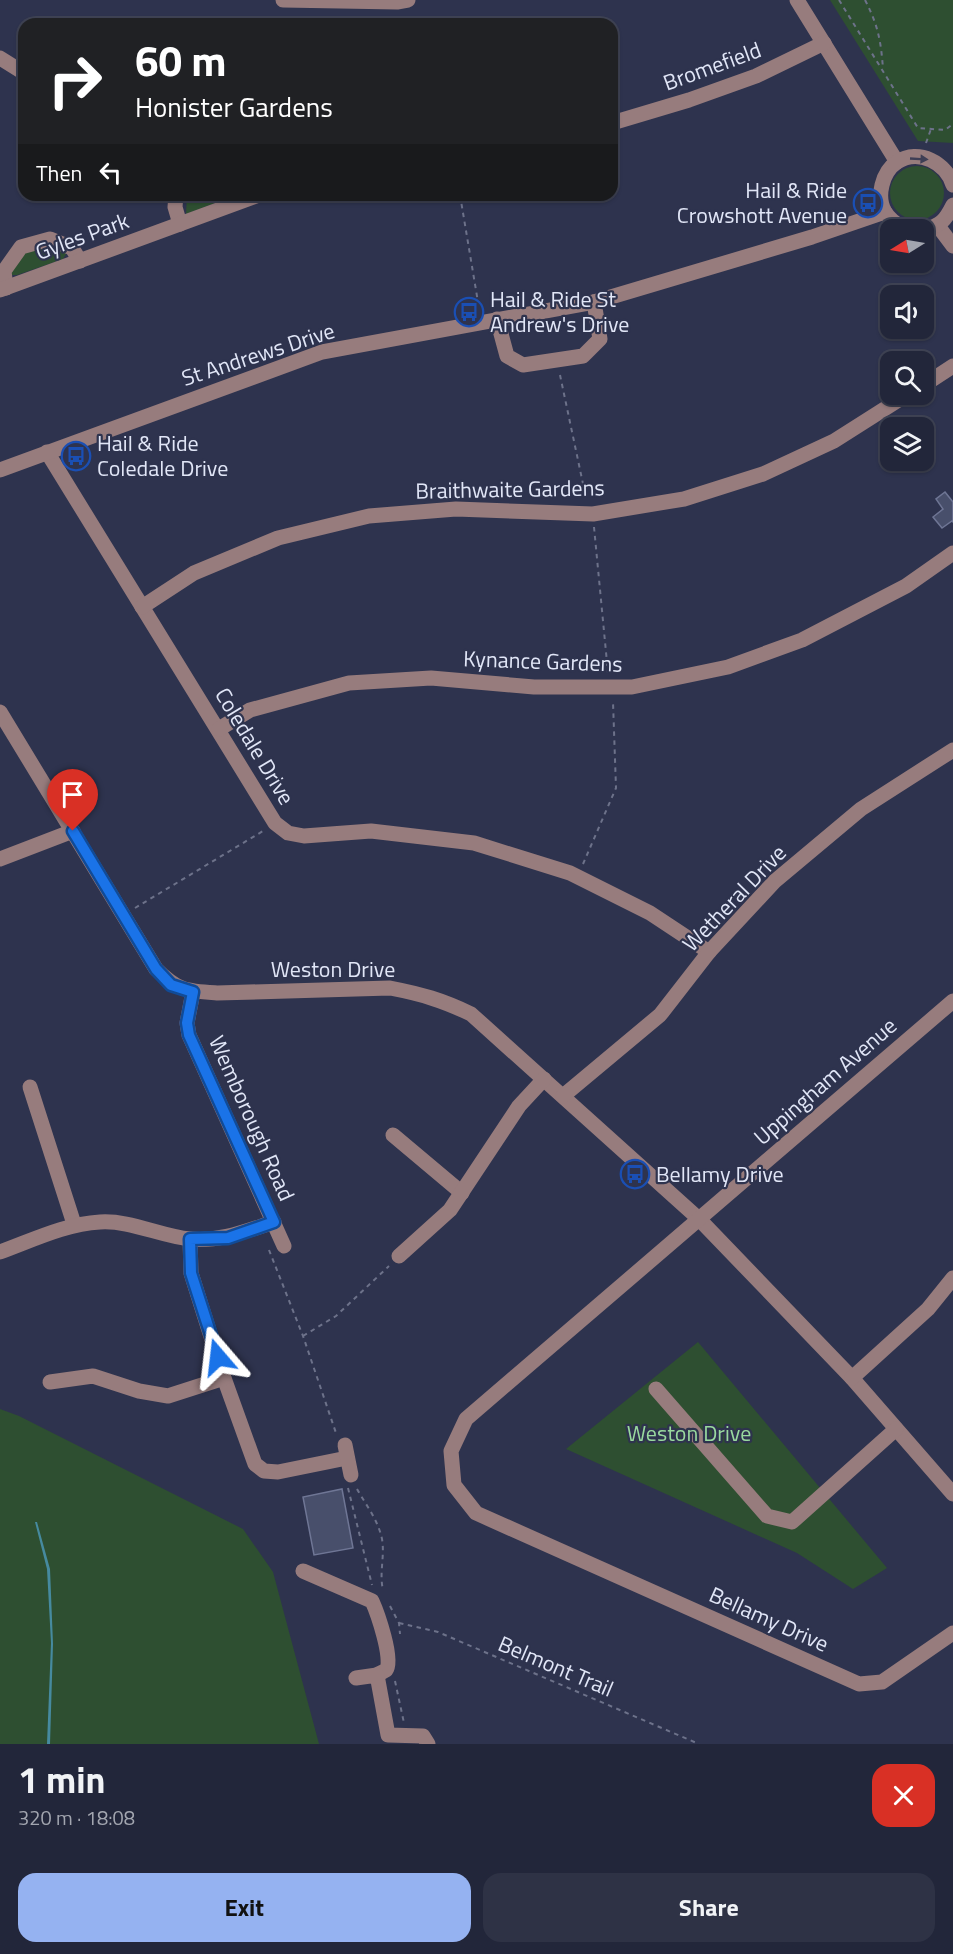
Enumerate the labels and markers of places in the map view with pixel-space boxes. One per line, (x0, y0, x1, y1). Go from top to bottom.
place label: Hail & Ride Crowshott Avenue (677, 173, 847, 232)
bus stop icon: Hail & Ride Crowshott Avenue (852, 187, 884, 219)
place label: Hail & Ride St Andrew's Drive (490, 282, 629, 341)
bus stop icon: Hail & Ride St Andrew's Drive (453, 296, 485, 328)
place label: Hail & Ride Coledale Drive (97, 426, 228, 485)
bus stop icon: Hail & Ride Coledale Drive (60, 440, 92, 472)
pin (47, 769, 98, 831)
place label: Bellamy Drive (656, 1157, 784, 1191)
bus stop icon: Bellamy Drive (619, 1158, 651, 1190)

